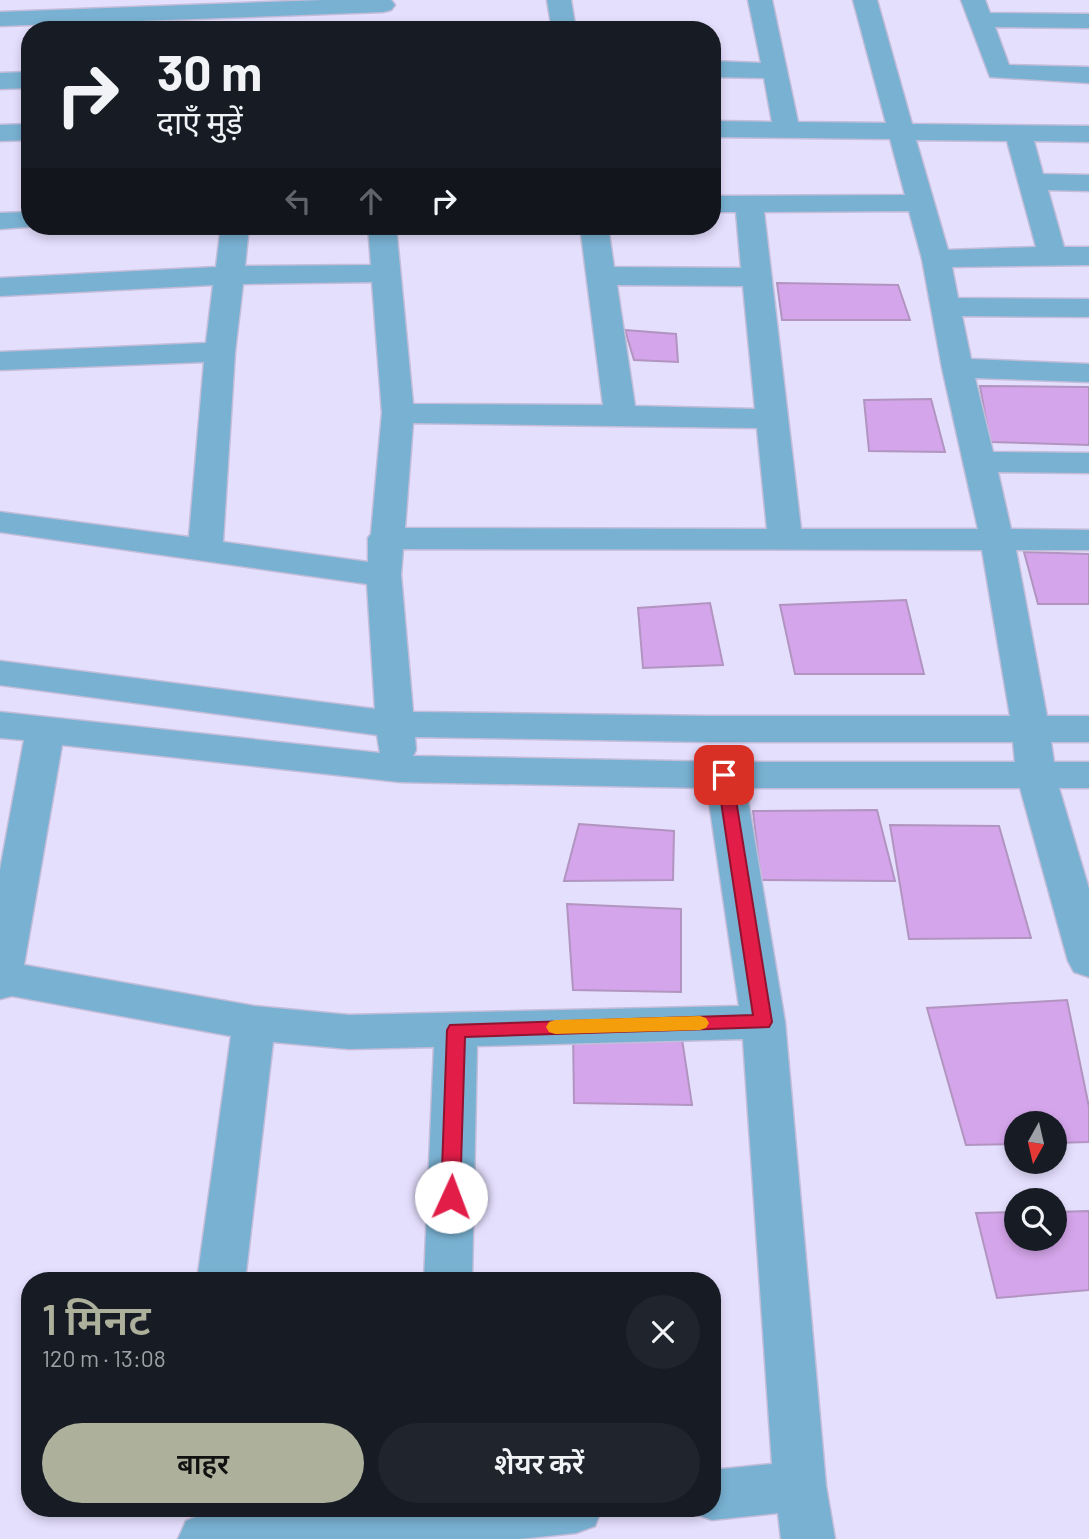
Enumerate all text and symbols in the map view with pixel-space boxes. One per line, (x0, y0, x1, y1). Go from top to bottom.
text: 30 m (157, 42, 262, 101)
icon: right (42, 49, 133, 140)
text: दाएँ मुड़ें (157, 102, 243, 140)
icon: left (279, 182, 317, 220)
icon: ahead (352, 182, 390, 220)
icon: right (425, 182, 463, 220)
pin (694, 745, 754, 805)
icon: arrive (705, 756, 743, 794)
north arrow (1004, 1111, 1068, 1174)
map controls (1004, 1111, 1067, 1251)
position arrow (414, 1160, 488, 1234)
button: search (1004, 1188, 1067, 1251)
text: 1 मिनट (42, 1293, 151, 1343)
button: close (626, 1295, 700, 1369)
text: 120 m · 13:08 (42, 1344, 166, 1372)
button: बाहर (42, 1423, 364, 1503)
button: शेयर करें (378, 1423, 700, 1503)

